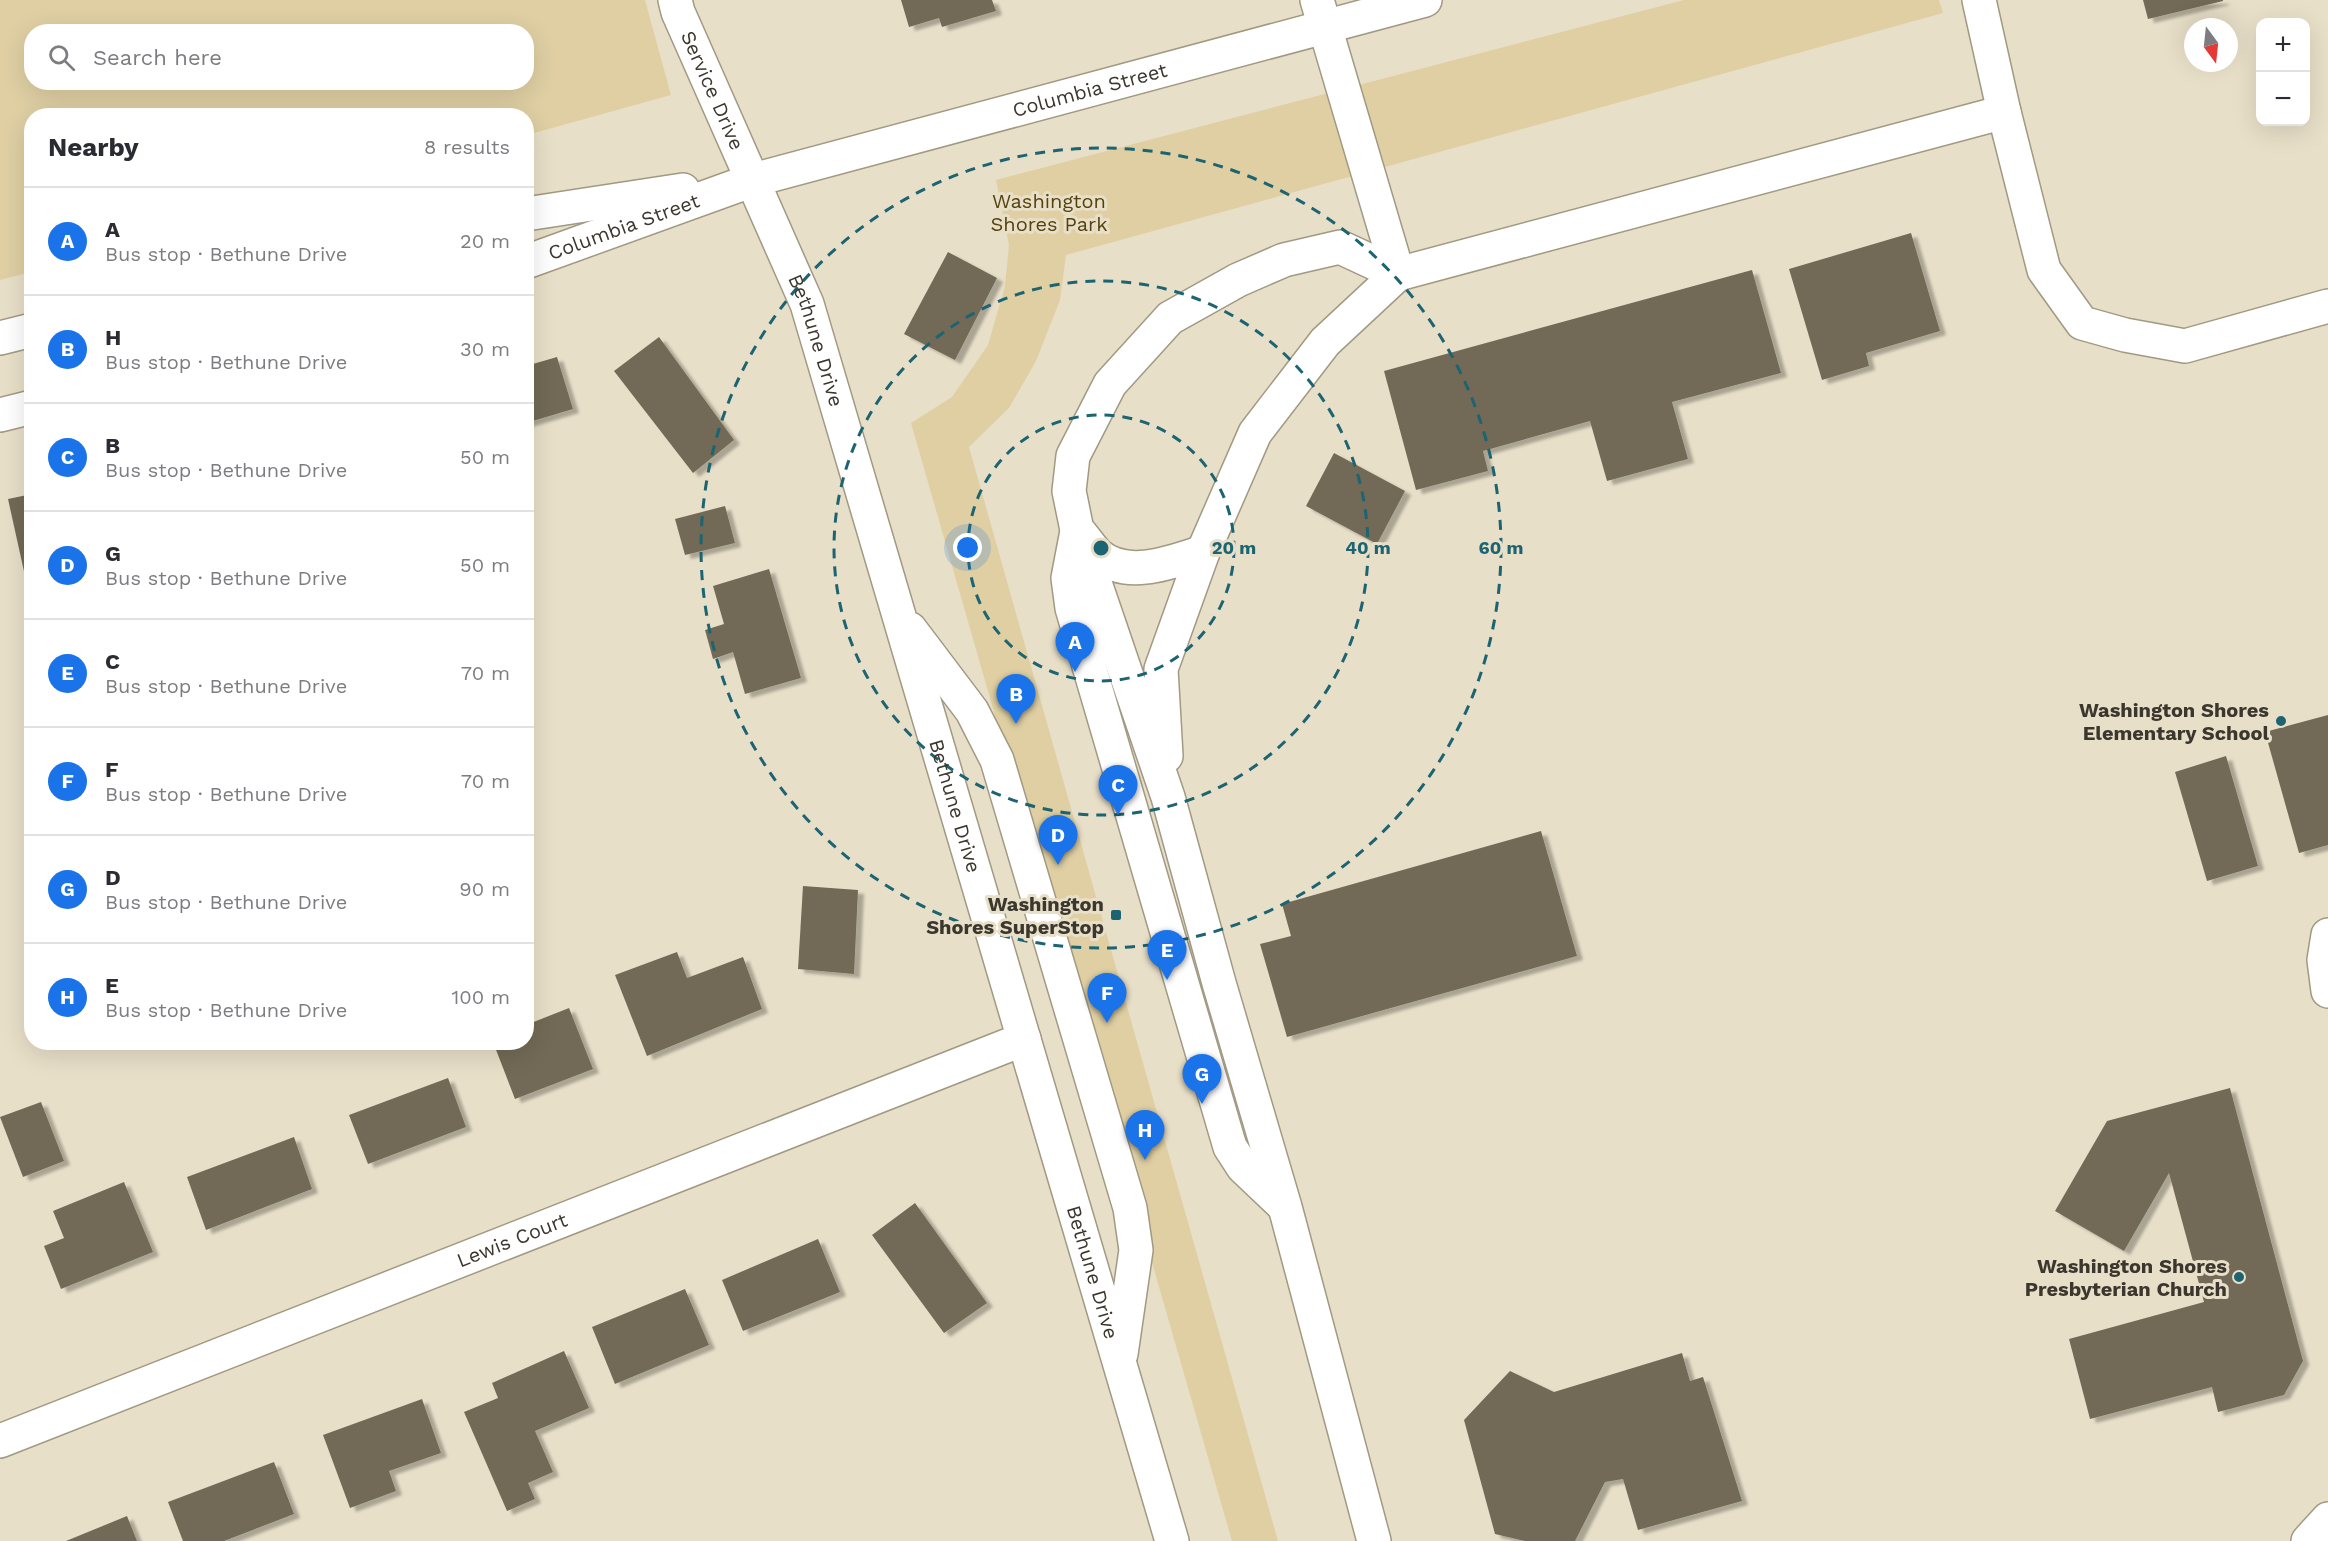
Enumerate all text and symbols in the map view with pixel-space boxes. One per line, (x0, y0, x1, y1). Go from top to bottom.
north arrow (2184, 18, 2238, 72)
map controls (2256, 18, 2310, 126)
button: + (2256, 18, 2310, 72)
search box (24, 24, 534, 90)
street label: Service Drive (676, 27, 749, 154)
icon: search (45, 41, 78, 74)
text: Search here (93, 45, 222, 70)
street label: Columbia Street (1010, 57, 1170, 122)
button: − (2256, 72, 2310, 126)
text: Nearby (48, 132, 139, 162)
text: 8 results (424, 135, 510, 159)
street label: Columbia Street (545, 188, 703, 265)
park label: Washington Shores Park (991, 189, 1107, 236)
text: A (105, 217, 120, 242)
text: A (61, 229, 74, 253)
text: 20 m (460, 229, 510, 253)
text: Bus stop · Bethune Drive (105, 242, 347, 266)
street label: Bethune Drive (783, 270, 849, 409)
text: H (105, 325, 121, 350)
text: B (61, 337, 74, 361)
text: 30 m (460, 337, 510, 361)
text: Bus stop · Bethune Drive (105, 350, 347, 374)
text: B (105, 433, 120, 458)
text: C (61, 445, 74, 469)
text: 50 m (460, 445, 510, 469)
text: Bus stop · Bethune Drive (105, 458, 347, 482)
your location (953, 533, 982, 562)
text: 20 m (1212, 537, 1256, 558)
text: 40 m (1345, 537, 1391, 558)
text: 60 m (1479, 537, 1523, 558)
centre of rings (1091, 538, 1111, 558)
text: G (105, 541, 121, 566)
text: D (60, 553, 75, 577)
text: 50 m (460, 553, 510, 577)
text: Bus stop · Bethune Drive (105, 566, 347, 590)
pin: A (1056, 622, 1094, 672)
text: C (105, 649, 120, 674)
text: E (61, 661, 74, 685)
text: 70 m (461, 661, 510, 685)
text: Bus stop · Bethune Drive (105, 674, 347, 698)
pin: B (996, 674, 1036, 724)
place label: Washington Shores Elementary School (2079, 698, 2269, 745)
marker: Washington Shores Elementary School (2274, 714, 2288, 728)
street label: Bethune Drive (924, 736, 986, 876)
text: F (105, 757, 118, 782)
pin: C (1098, 766, 1138, 815)
text: F (61, 769, 74, 793)
text: 70 m (461, 769, 510, 793)
text: Bus stop · Bethune Drive (105, 782, 347, 806)
pin: D (1038, 816, 1078, 865)
text: D (105, 865, 121, 890)
text: G (60, 877, 75, 901)
text: 90 m (459, 877, 510, 901)
text: Bus stop · Bethune Drive (105, 890, 347, 914)
place label: Washington Shores SuperStop (926, 892, 1104, 939)
marker: Washington Shores SuperStop (1109, 908, 1123, 922)
pin: E (1148, 930, 1186, 980)
text: E (105, 973, 119, 998)
pin: F (1088, 974, 1126, 1023)
text: H (60, 985, 75, 1009)
text: 100 m (451, 985, 510, 1009)
text: Bus stop · Bethune Drive (105, 998, 347, 1022)
pin: G (1182, 1054, 1222, 1104)
pin: H (1126, 1110, 1164, 1160)
street label: Bethune Drive (1062, 1203, 1124, 1342)
street label: Lewis Court (453, 1207, 571, 1272)
place label: Washington Shores Presbyterian Church (2025, 1254, 2227, 1301)
marker: Washington Shores Presbyterian Church (2232, 1270, 2246, 1284)

